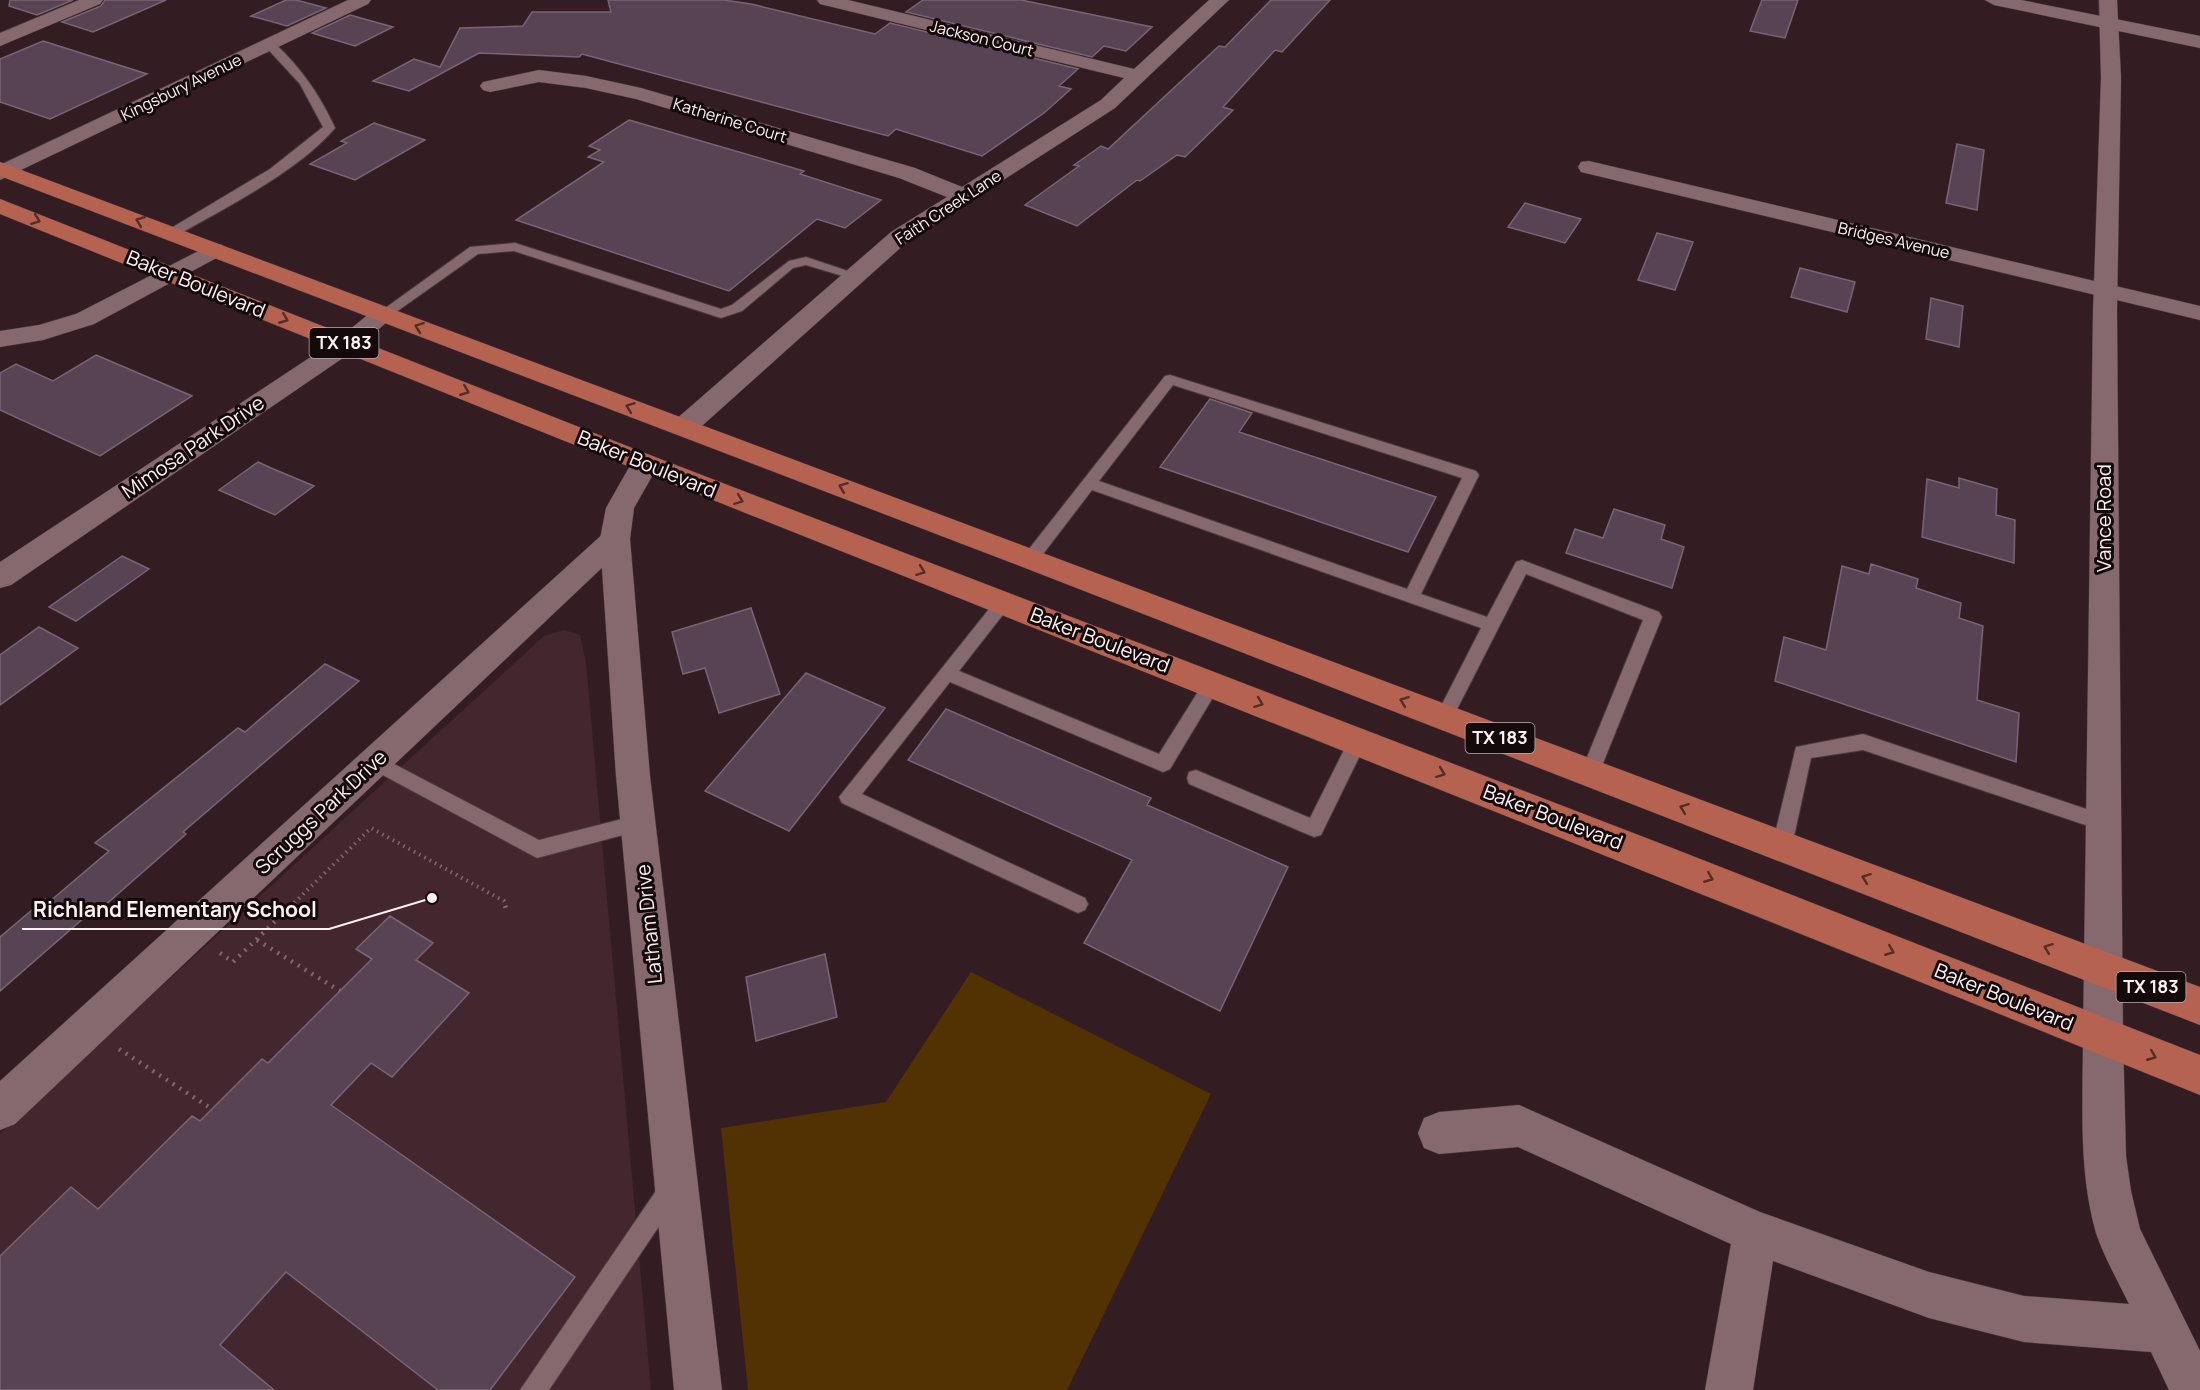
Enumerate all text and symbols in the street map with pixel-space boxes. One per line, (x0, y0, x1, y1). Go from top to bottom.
street label: Jackson Court (928, 14, 1036, 62)
street label: Kingsbury Avenue (117, 48, 245, 126)
street label: Katherine Court (670, 92, 790, 148)
street label: Faith Creek Lane (891, 164, 1005, 250)
one-way arrow (30, 212, 40, 225)
one-way arrow (135, 216, 146, 228)
street label: Bridges Avenue (1836, 216, 1952, 264)
street label: Baker Boulevard (123, 243, 270, 324)
one-way arrow (278, 312, 289, 324)
one-way arrow (414, 322, 425, 334)
road number: TX 183 (310, 328, 378, 358)
one-way arrow (459, 384, 470, 396)
street label: Mimosa Park Drive (116, 389, 269, 504)
one-way arrow (625, 401, 636, 414)
street label: Baker Boulevard (574, 423, 721, 504)
street label: Vance Road (2090, 464, 2117, 572)
one-way arrow (838, 482, 849, 494)
one-way arrow (733, 493, 744, 505)
one-way arrow (915, 563, 926, 576)
street label: Baker Boulevard (1027, 601, 1174, 679)
one-way arrow (1253, 695, 1264, 708)
one-way arrow (1399, 695, 1409, 708)
road number: TX 183 (1466, 723, 1534, 753)
street label: Scruggs Park Drive (249, 743, 393, 880)
one-way arrow (1435, 766, 1446, 779)
street label: Baker Boulevard (1480, 778, 1627, 856)
one-way arrow (1679, 803, 1690, 815)
street label: Latham Drive (629, 863, 668, 985)
one-way arrow (1702, 871, 1713, 883)
one-way arrow (1861, 873, 1872, 885)
callout: Richland Elementary School (22, 890, 329, 929)
text: Richland Elementary School (33, 895, 317, 923)
one-way arrow (2043, 942, 2054, 955)
one-way arrow (1883, 944, 1894, 956)
street label: Baker Boulevard (1931, 956, 2078, 1037)
road number: TX 183 (2116, 972, 2186, 1002)
one-way arrow (2145, 1049, 2156, 1061)

